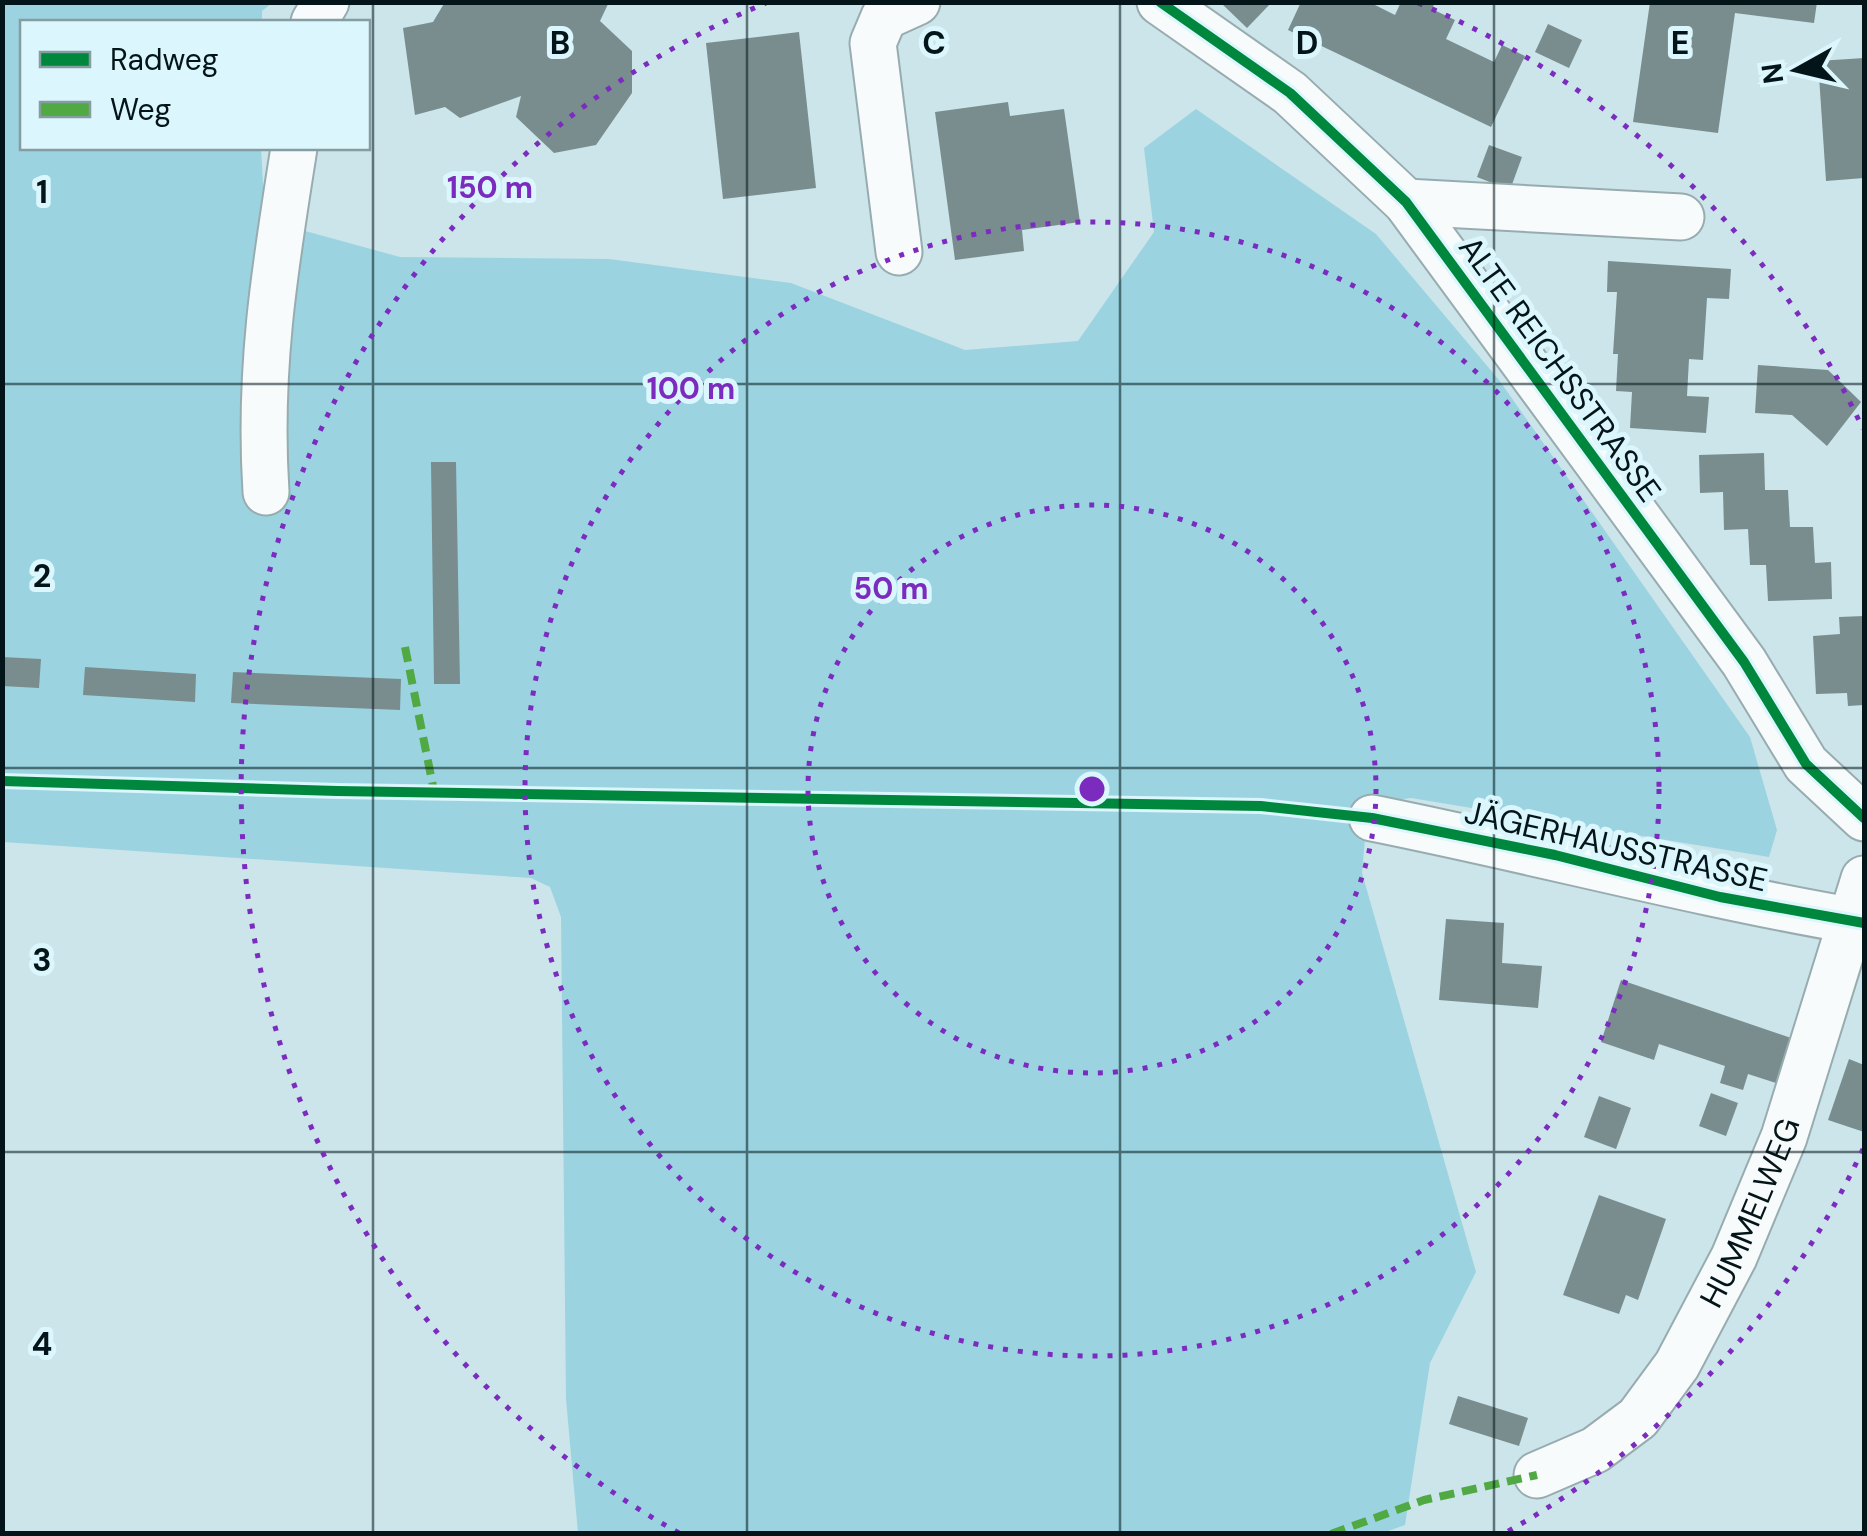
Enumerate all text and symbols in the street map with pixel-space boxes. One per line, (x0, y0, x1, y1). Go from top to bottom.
legend (20, 20, 370, 150)
north arrow (1747, 20, 1847, 120)
text: B (550, 22, 570, 64)
text: C (922, 22, 946, 64)
text: D (1296, 22, 1318, 64)
text: E (1671, 22, 1689, 64)
text: Radweg (110, 40, 219, 79)
text: N (1753, 61, 1792, 86)
text: Weg (110, 90, 171, 129)
text: 150 m (447, 168, 533, 207)
text: 1 (36, 171, 48, 213)
street label: ALTE REICHSSTRASSE (1449, 228, 1671, 510)
text: 100 m (647, 369, 735, 408)
text: 2 (33, 555, 51, 597)
text: 50 m (853, 569, 929, 608)
centre of rings (1074, 771, 1110, 807)
street label: JÄGERHAUSSTRASSE (1461, 791, 1771, 901)
text: 3 (32, 939, 52, 981)
street label: HUMMELWEG (1690, 1113, 1810, 1315)
text: 4 (32, 1323, 52, 1365)

